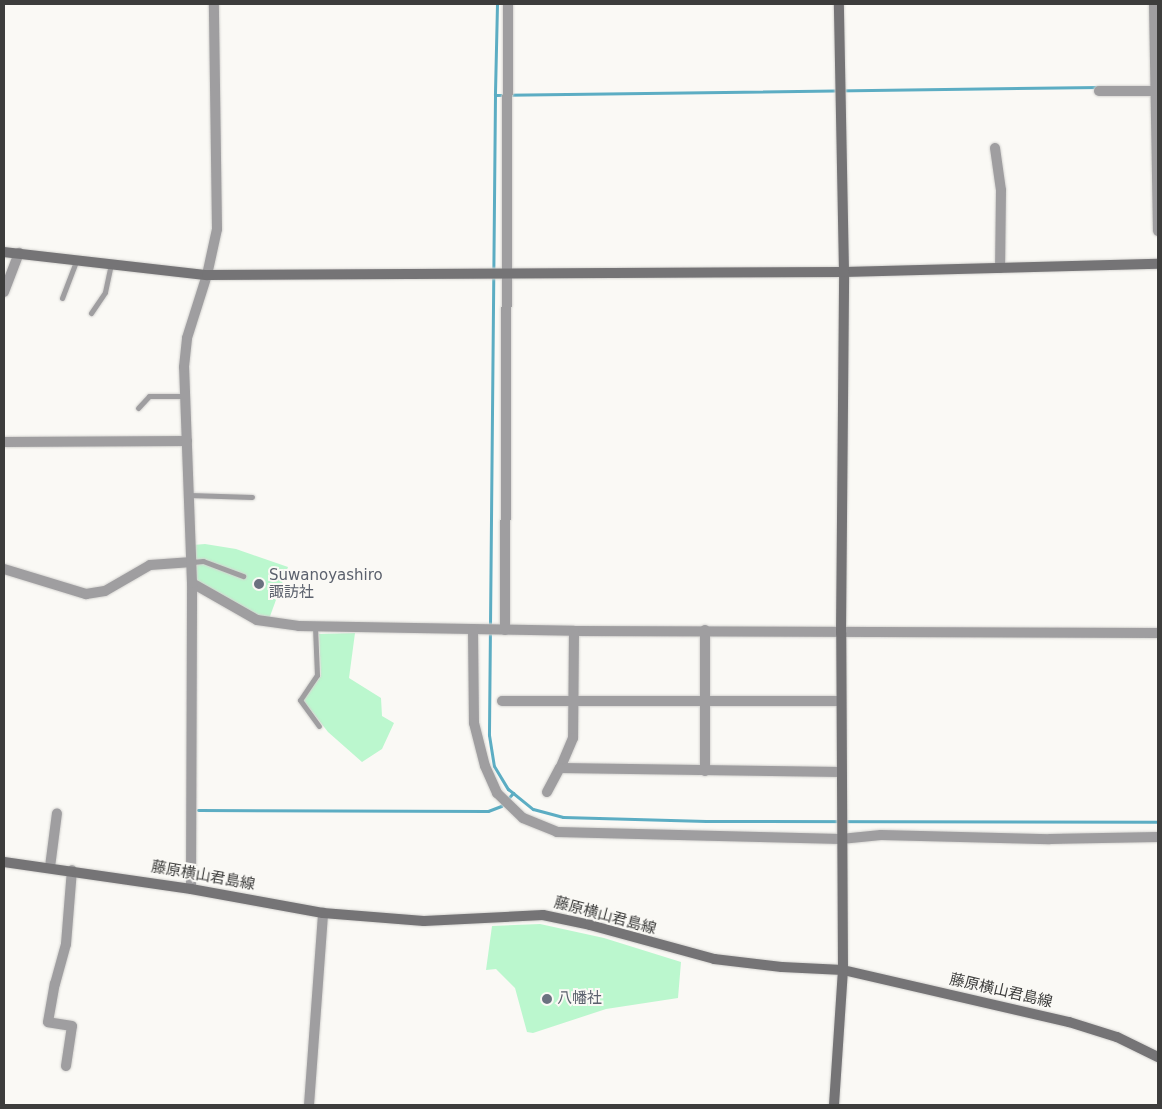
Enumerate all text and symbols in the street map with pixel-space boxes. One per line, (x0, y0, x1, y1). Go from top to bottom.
place label: Suwanoyashiro 諏訪社 (269, 566, 383, 601)
marker: Suwanoyashiro 諏訪社 (253, 578, 265, 590)
street label: 藤原横山君島線 (150, 858, 256, 894)
street label: 藤原横山君島線 (552, 894, 658, 938)
street label: 藤原横山君島線 (948, 970, 1054, 1012)
place label: 八幡社 (557, 990, 602, 1008)
marker: 八幡社 (541, 993, 553, 1005)

